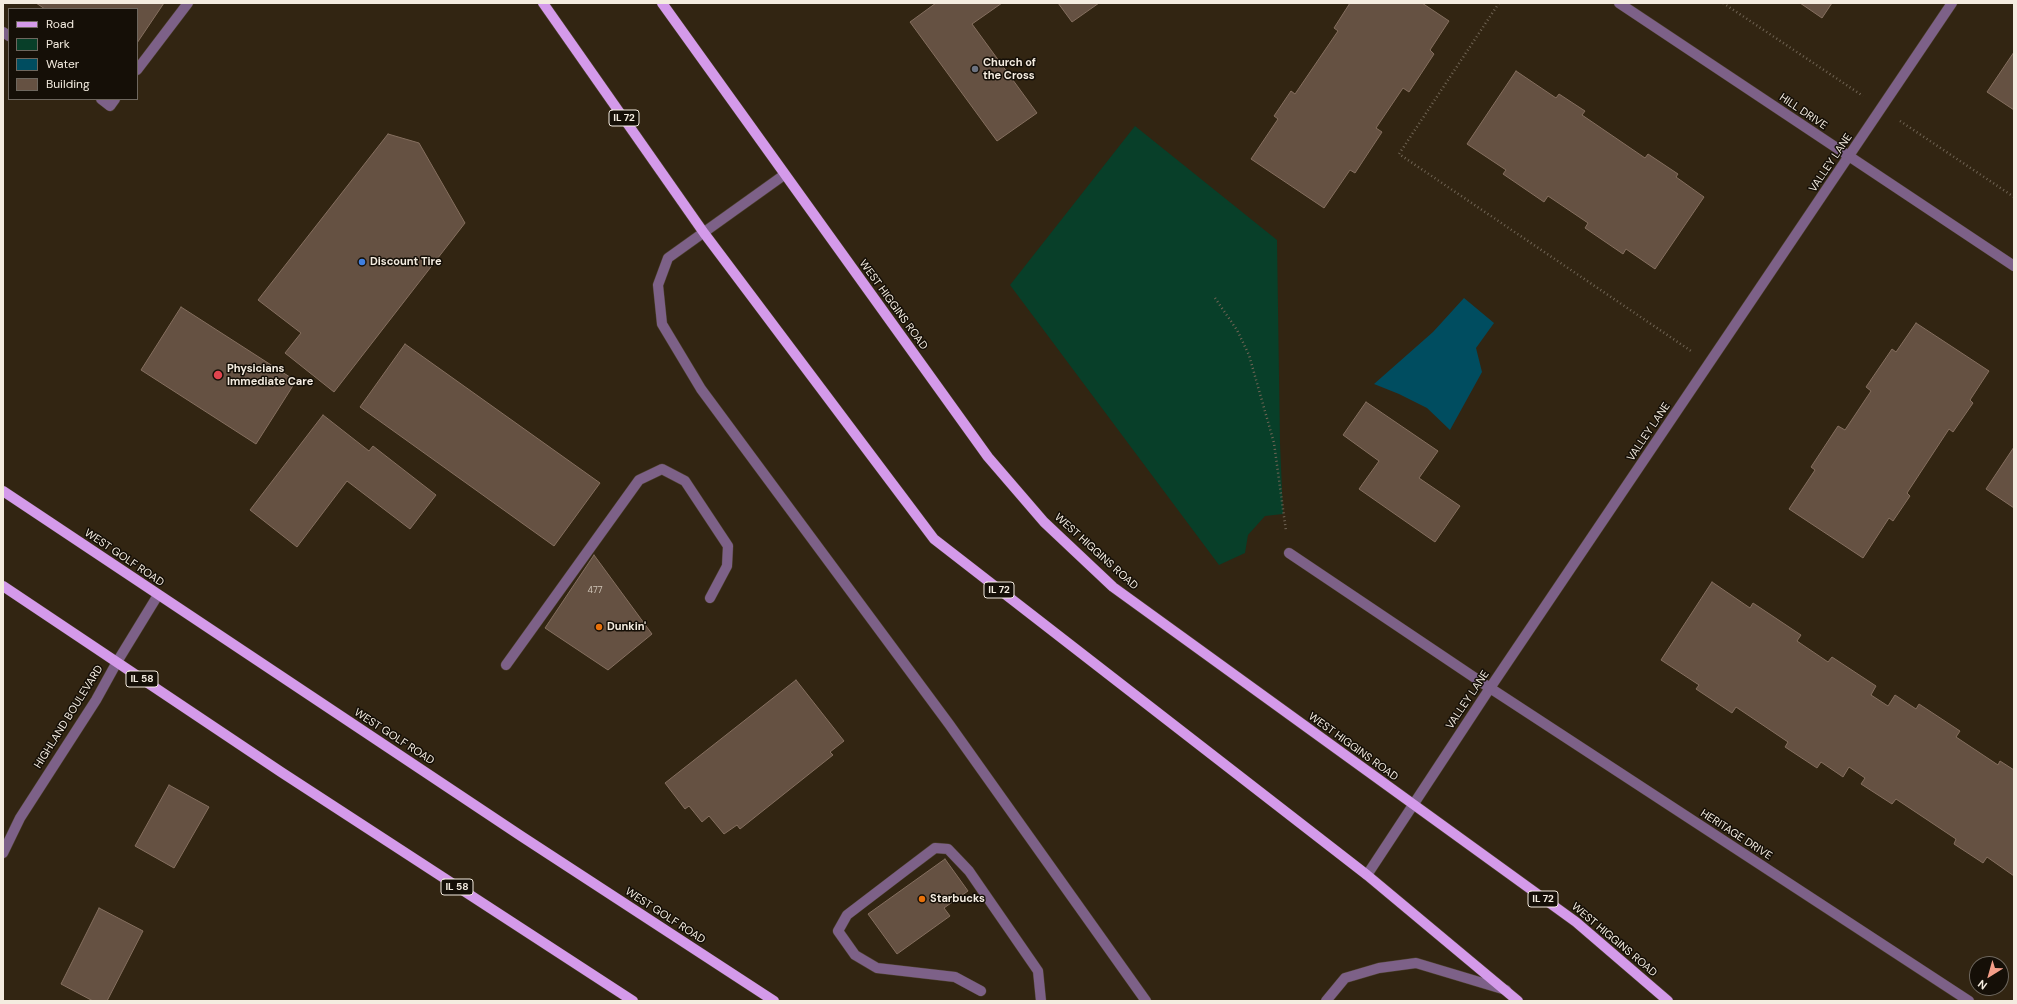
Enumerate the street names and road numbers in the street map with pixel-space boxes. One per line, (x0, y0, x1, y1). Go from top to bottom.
street label: HILL DRIVE (1777, 91, 1829, 133)
road number: IL 72 (609, 110, 639, 126)
street label: VALLEY LANE (1807, 131, 1855, 195)
street label: WEST HIGGINS ROAD (856, 258, 930, 352)
street label: VALLEY LANE (1625, 400, 1673, 464)
street label: WEST HIGGINS ROAD (1052, 511, 1140, 593)
street label: WEST GOLF ROAD (82, 527, 166, 589)
road number: IL 72 (984, 582, 1014, 598)
street label: HIGHLAND BOULEVARD (32, 663, 106, 771)
street label: VALLEY LANE (1444, 668, 1492, 732)
road number: IL 58 (126, 671, 158, 687)
street label: WEST GOLF ROAD (351, 706, 437, 768)
street label: WEST HIGGINS ROAD (1306, 710, 1400, 784)
street label: HERITAGE DRIVE (1698, 807, 1774, 863)
road number: IL 58 (441, 879, 473, 895)
street label: WEST GOLF ROAD (622, 885, 708, 947)
road number: IL 72 (1528, 891, 1558, 907)
street label: WEST HIGGINS ROAD (1568, 900, 1660, 980)

